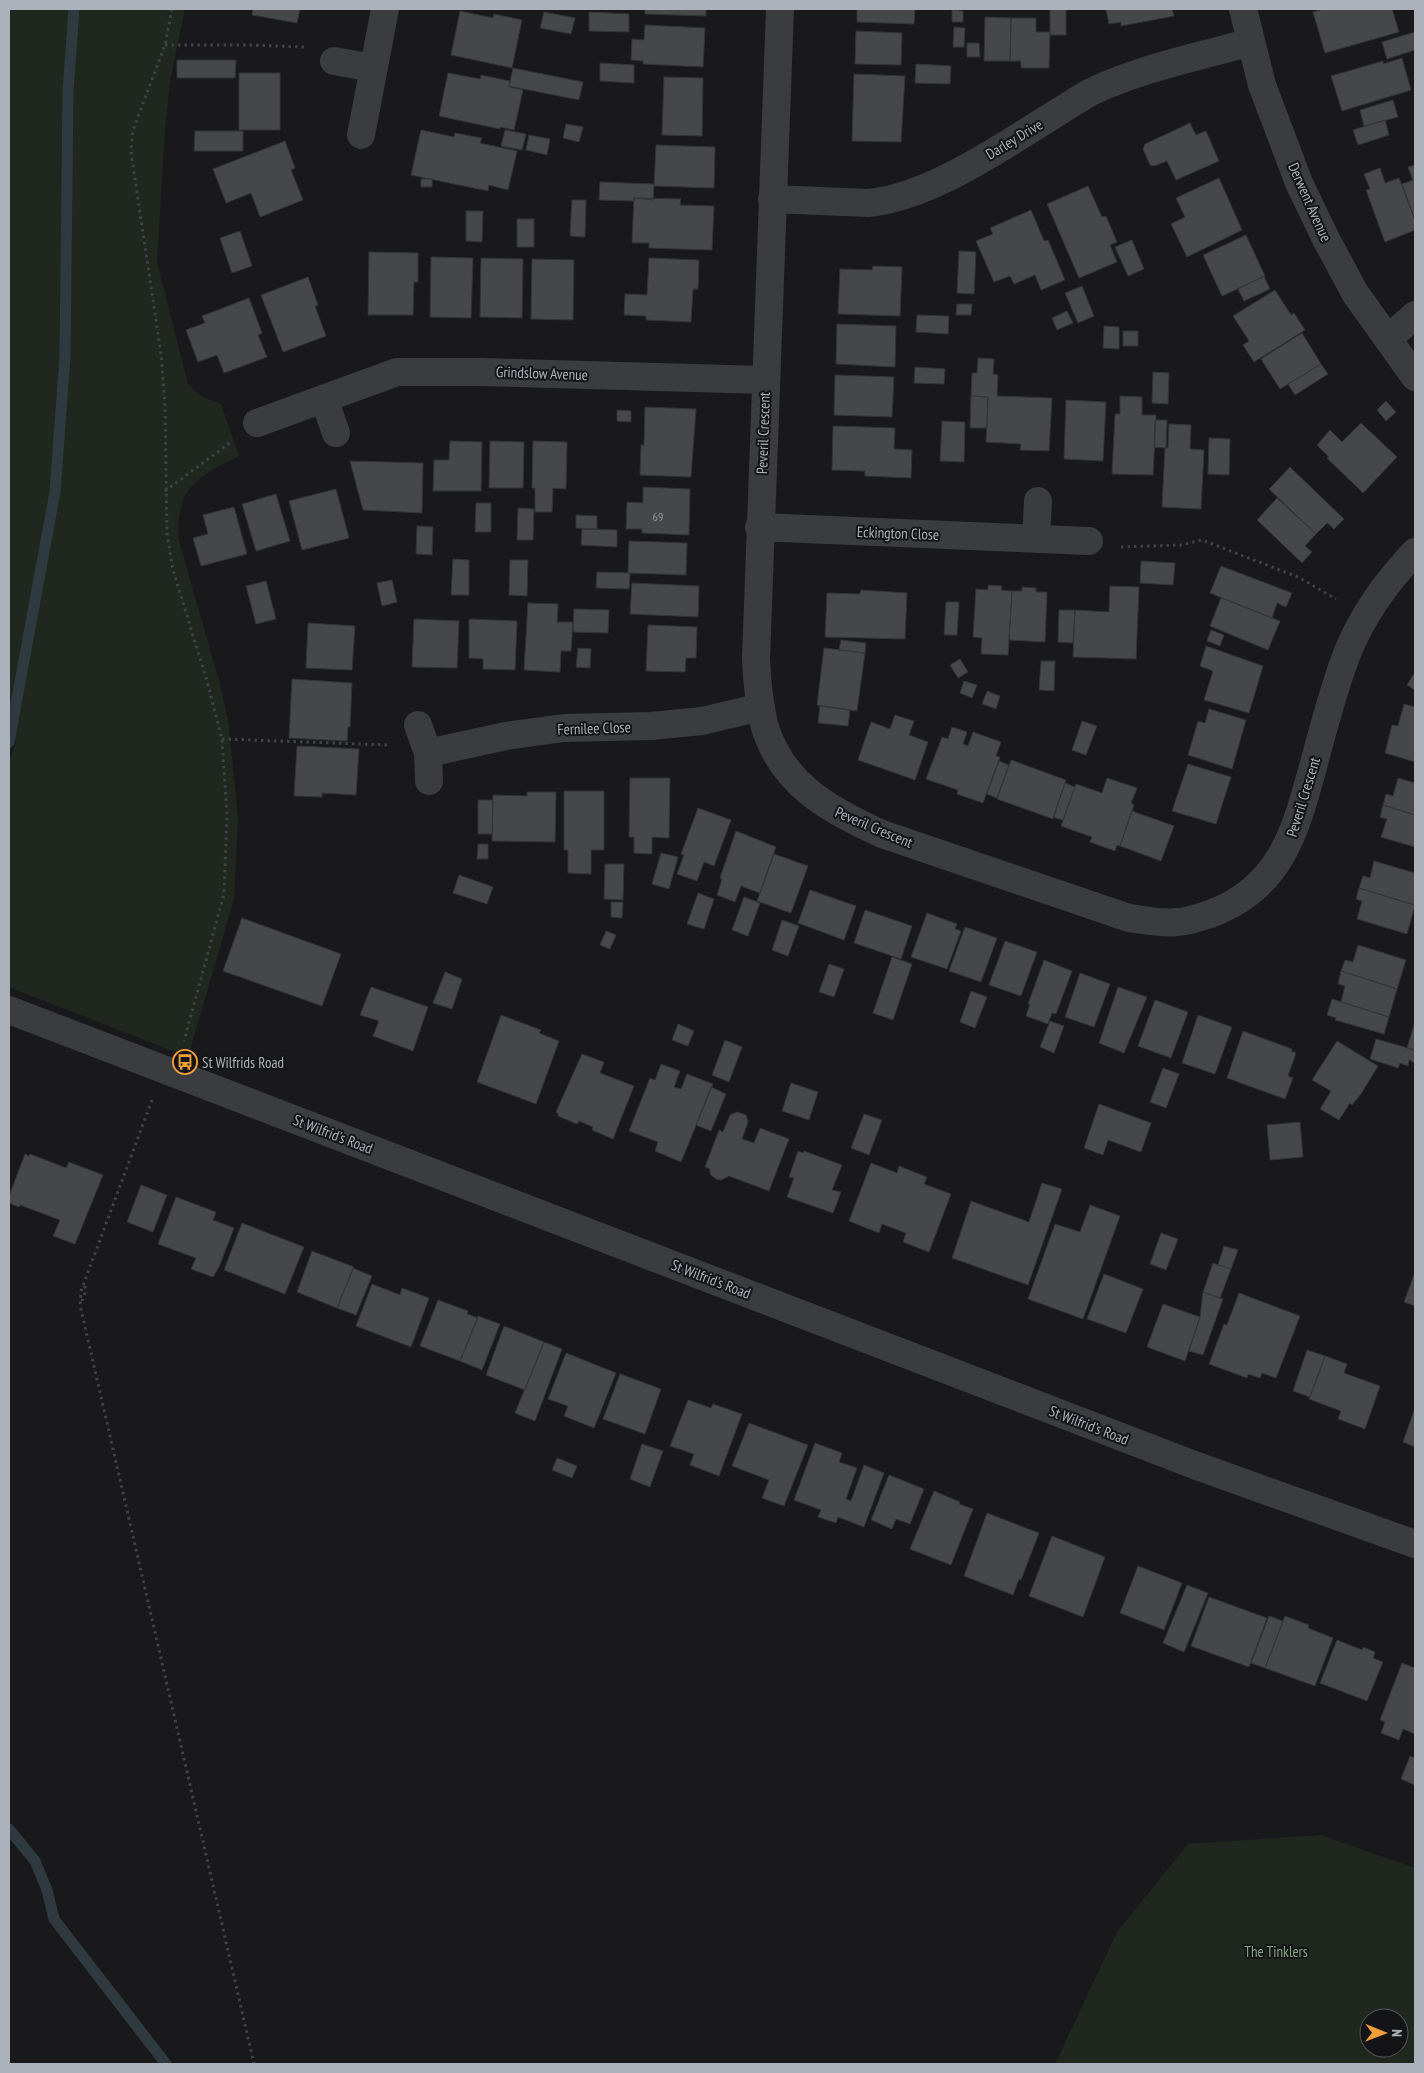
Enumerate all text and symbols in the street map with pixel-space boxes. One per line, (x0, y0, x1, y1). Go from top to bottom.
street label: Darley Drive (982, 115, 1046, 163)
street label: Derwent Avenue (1284, 160, 1336, 244)
street label: Grindslow Avenue (496, 362, 588, 384)
street label: Peveril Crescent (752, 392, 774, 474)
house number: 69 (653, 509, 663, 524)
street label: Eckington Close (857, 522, 939, 544)
street label: Fernilee Close (557, 717, 631, 739)
street label: Peveril Crescent (1282, 755, 1324, 839)
street label: Peveril Crescent (832, 802, 916, 852)
bus stop icon: St Wilfrids Road (172, 1049, 198, 1075)
place label: St Wilfrids Road (202, 1053, 284, 1072)
street label: St Wilfrid's Road (290, 1110, 376, 1158)
street label: St Wilfrid's Road (668, 1255, 754, 1303)
street label: St Wilfrid's Road (1046, 1401, 1132, 1449)
park label: The Tinklers (1244, 1942, 1308, 1961)
north arrow (1359, 2008, 1409, 2058)
text: N (1388, 2029, 1406, 2037)

